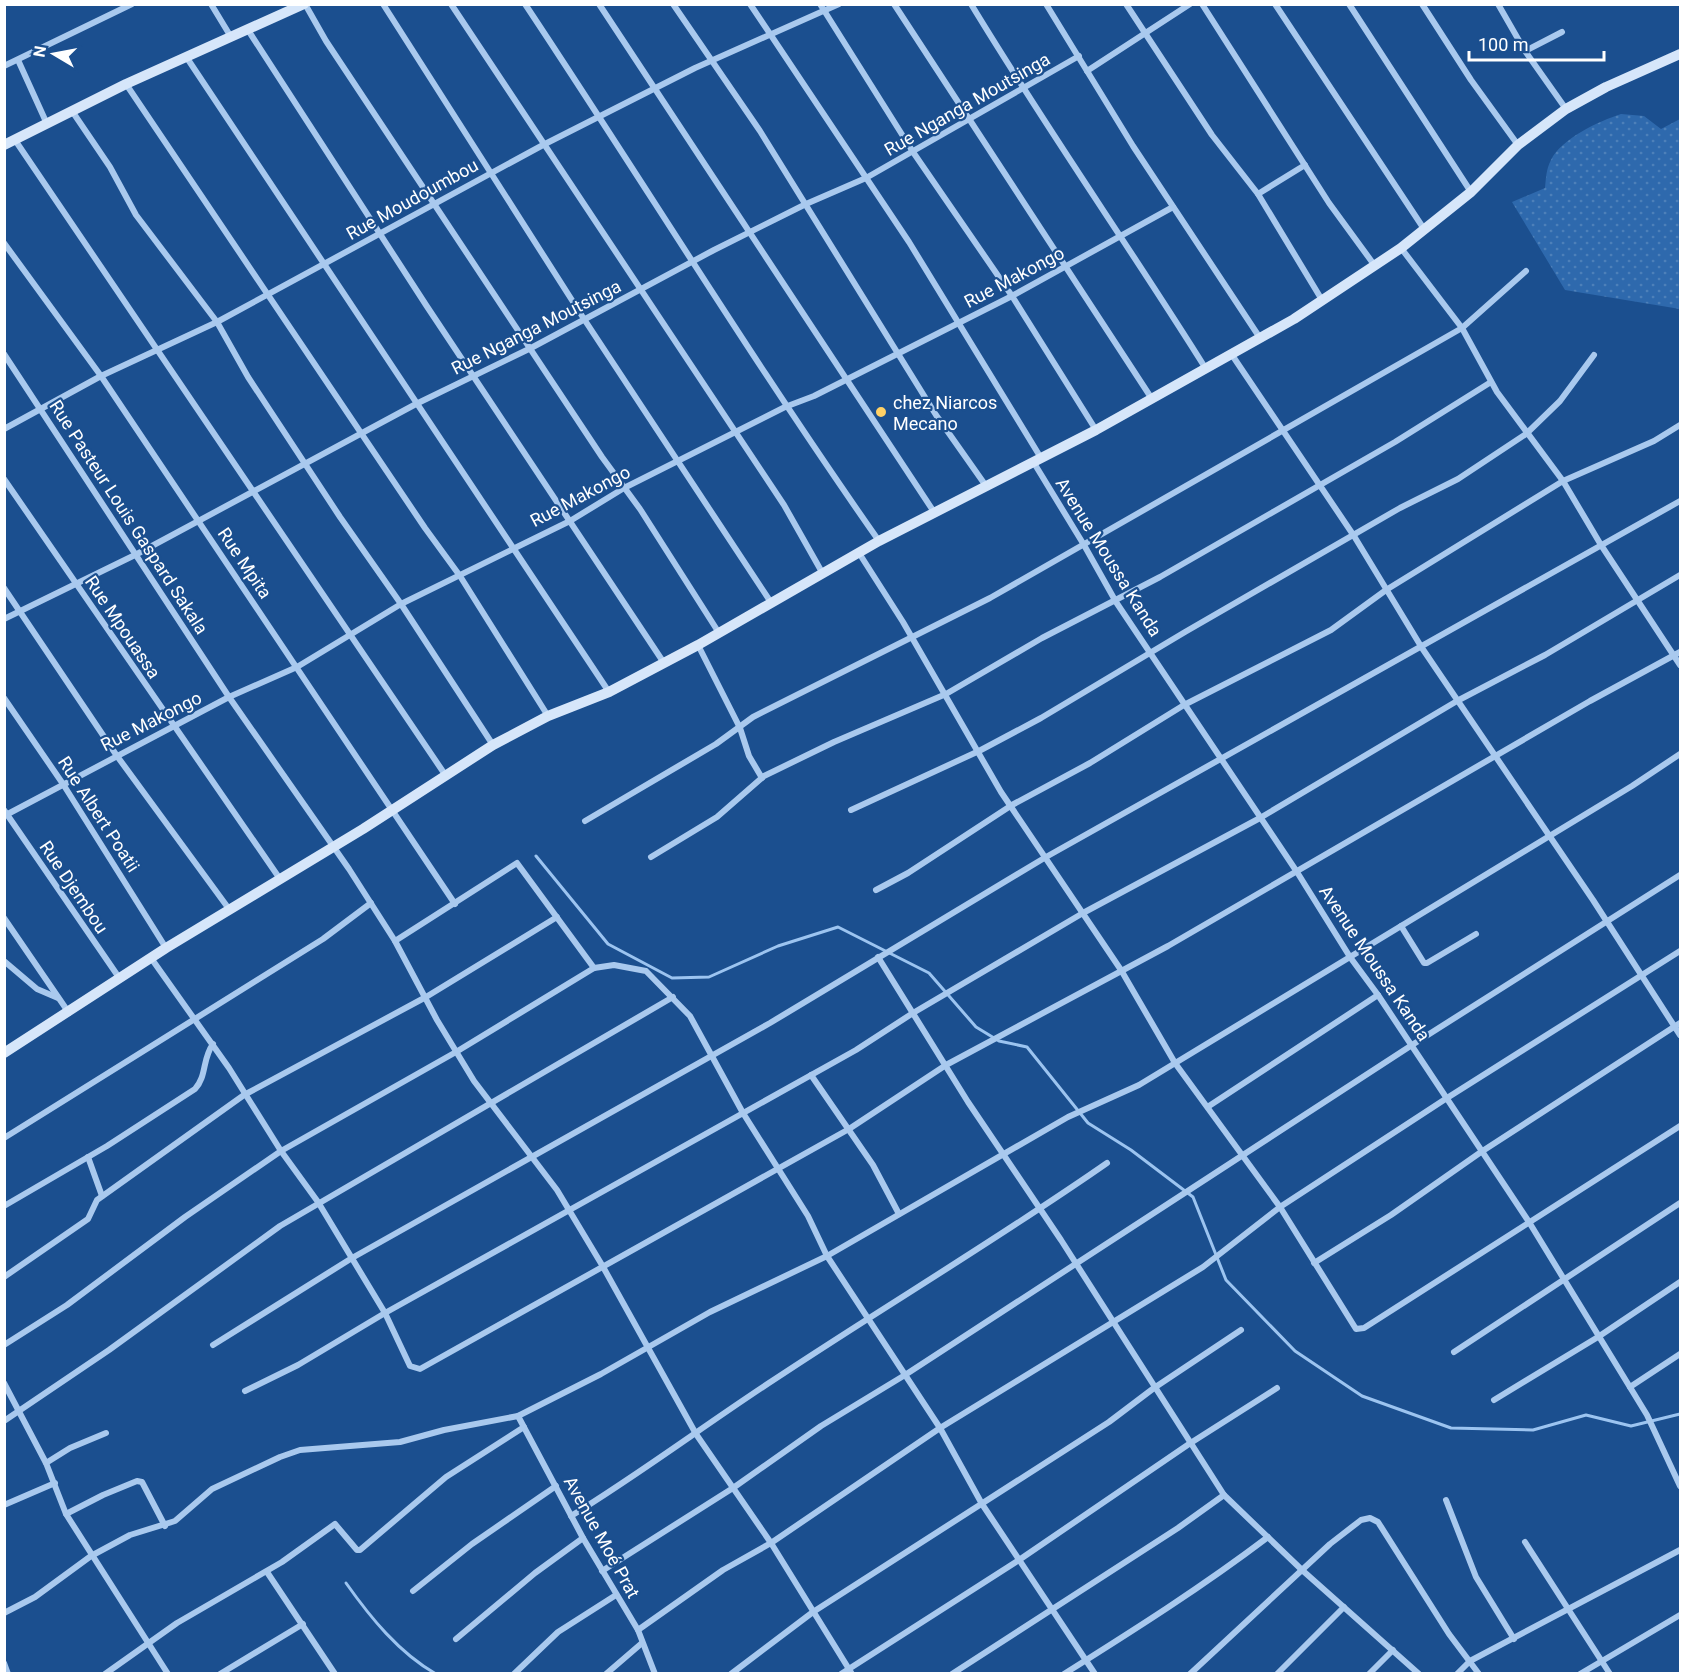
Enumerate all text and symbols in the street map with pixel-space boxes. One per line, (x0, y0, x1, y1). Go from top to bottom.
north arrow (24, 24, 84, 84)
scale bar (1469, 24, 1604, 62)
text: 100 m (1478, 34, 1529, 55)
text: N (29, 44, 50, 59)
street label: Rue Nganga Moutsinga (881, 48, 1053, 160)
street label: Rue Moudoumbou (342, 154, 482, 244)
street label: Rue Makongo (960, 242, 1068, 312)
street label: Rue Nganga Moutsinga (448, 275, 624, 379)
place label: chez Niarcos Mecano (893, 392, 997, 434)
street label: Rue Pasteur Louis Gaspard Sakala (45, 396, 213, 638)
marker: chez Niarcos Mecano (874, 405, 888, 419)
street label: Rue Makongo (526, 461, 634, 531)
street label: Avenue Moussa Kanda (1052, 474, 1166, 640)
street label: Rue Mpita (214, 524, 276, 602)
street label: Rue Mpouassa (81, 572, 165, 682)
street label: Rue Makongo (97, 687, 205, 755)
street label: Rue Albert Poatii (54, 752, 144, 876)
street label: Rue Djembou (35, 837, 113, 937)
street label: Avenue Moussa Kanda (1315, 881, 1435, 1045)
street label: Avenue Moé Prat (560, 1472, 644, 1602)

